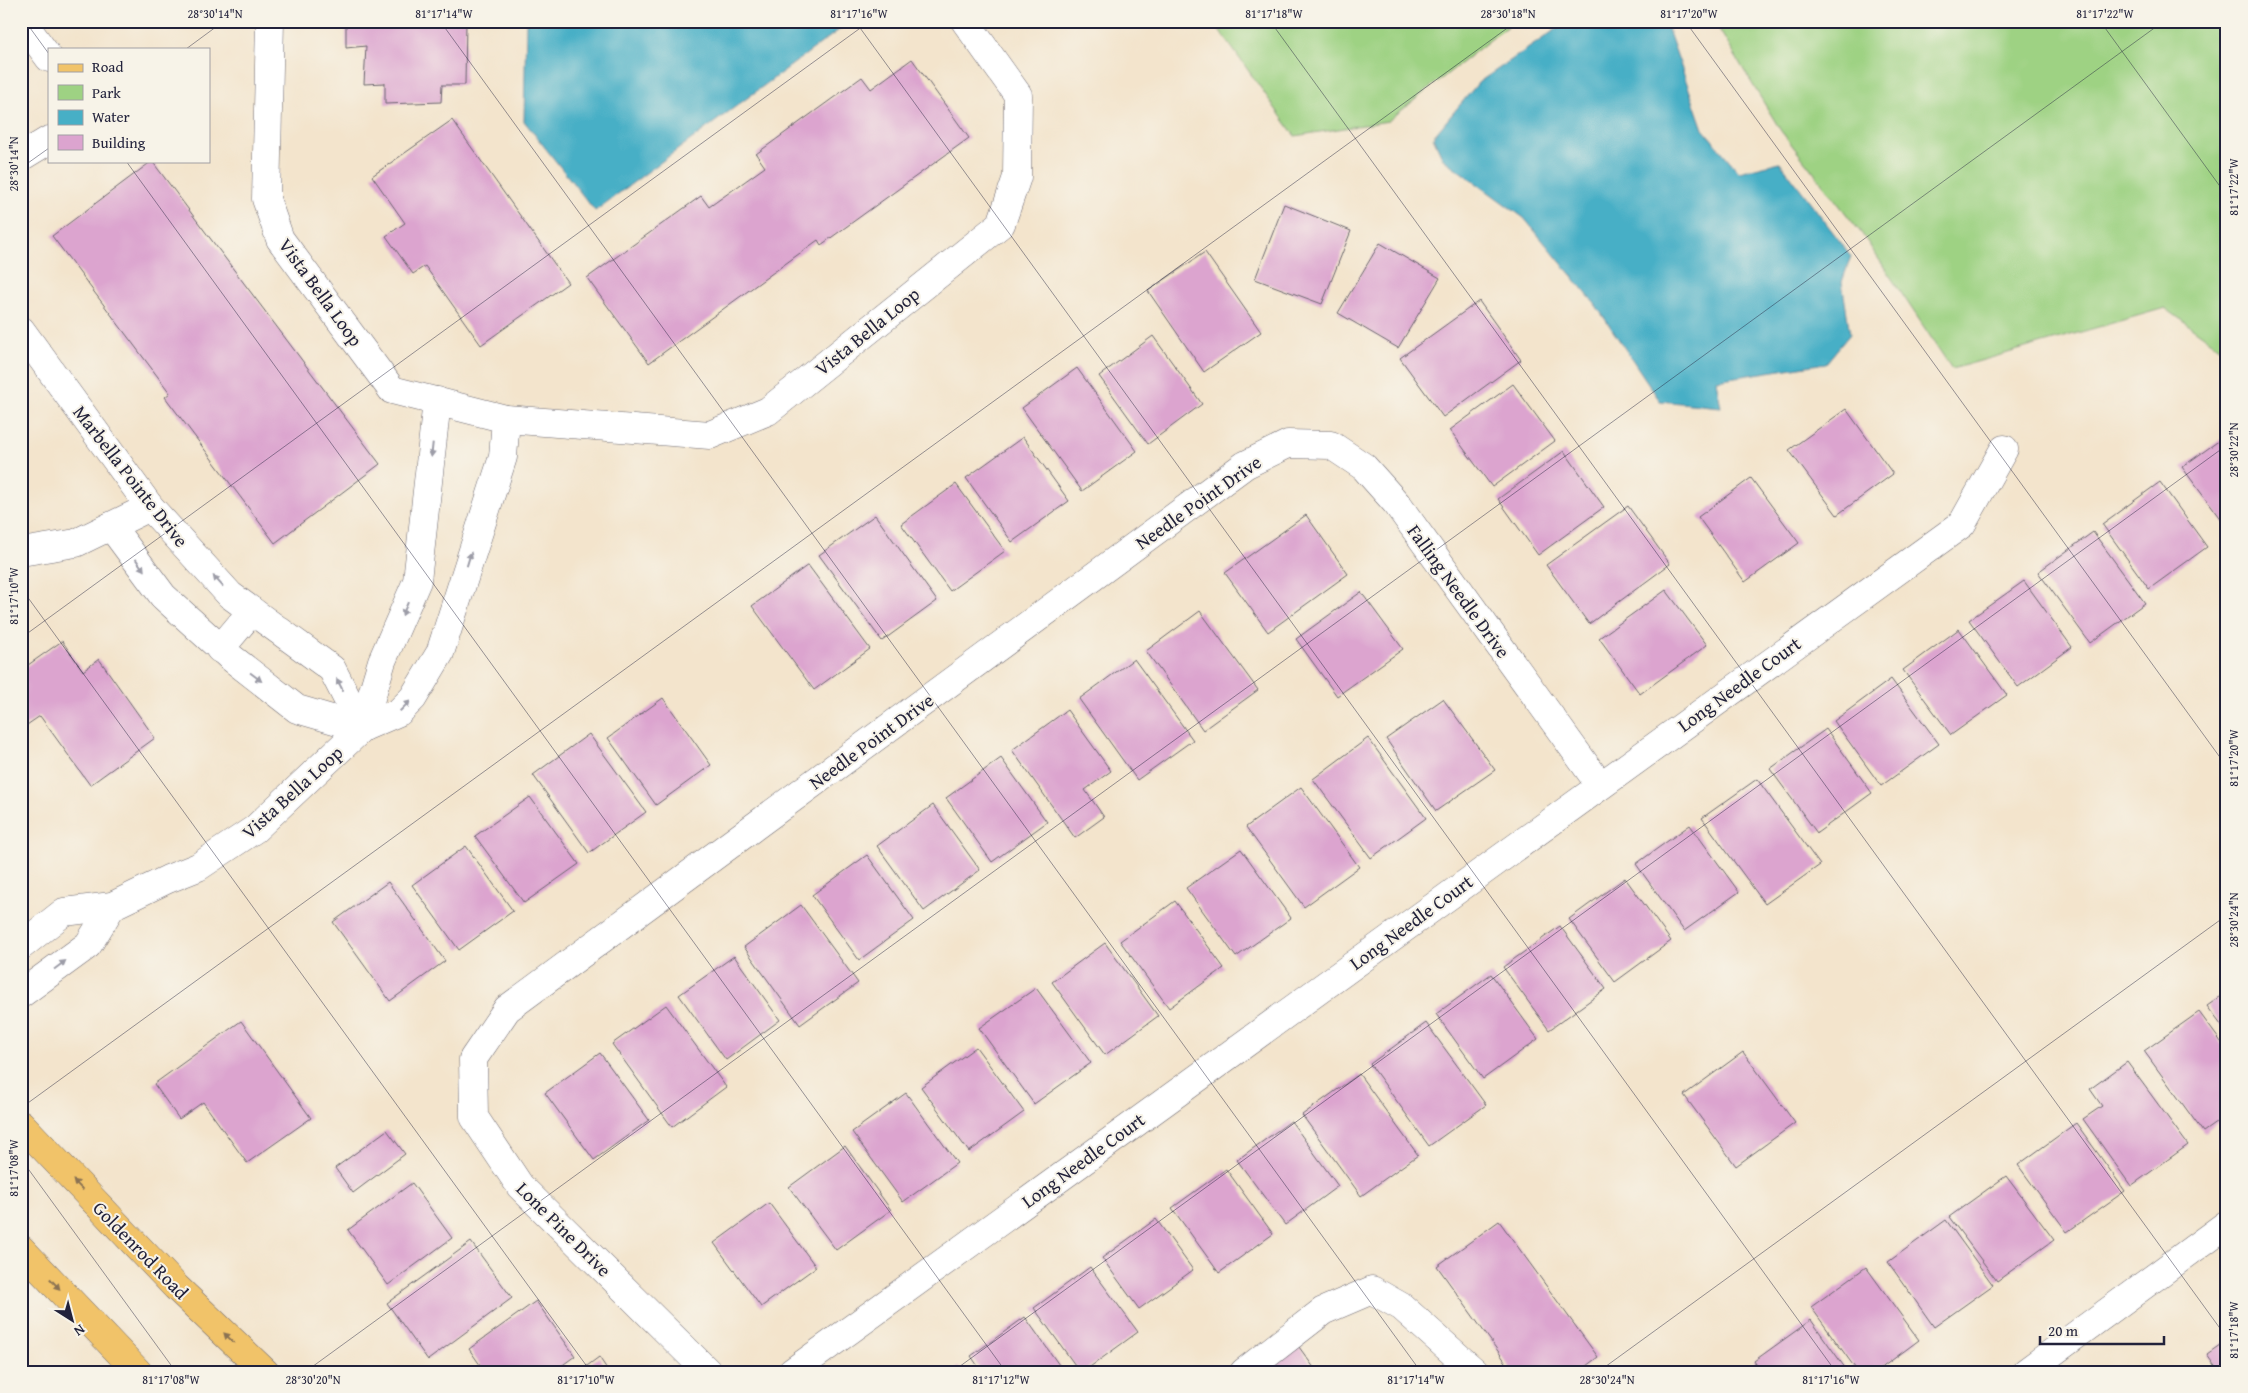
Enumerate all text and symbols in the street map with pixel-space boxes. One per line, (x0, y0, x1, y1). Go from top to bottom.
text: 28°30'14"N (187, 5, 243, 22)
text: 81°17'14"W (415, 5, 474, 22)
text: 81°17'16"W (830, 5, 889, 22)
text: 81°17'18"W (1245, 5, 1304, 22)
text: 28°30'18"N (1480, 5, 1536, 22)
text: 81°17'20"W (1660, 5, 1719, 22)
text: 81°17'22"W (2076, 5, 2135, 22)
legend (48, 48, 210, 162)
text: Road (92, 56, 123, 77)
text: Park (92, 82, 121, 103)
text: Water (92, 106, 130, 127)
text: Building (92, 132, 146, 153)
text: 28°30'14"N (5, 136, 22, 192)
text: 81°17'22"W (2225, 157, 2242, 216)
street label: Vista Bella Loop (272, 232, 370, 352)
street label: Vista Bella Loop (809, 280, 925, 382)
street label: Marbella Pointe Drive (67, 399, 195, 553)
text: 28°30'22"N (2225, 422, 2242, 478)
one-way arrow (428, 442, 436, 458)
street label: Needle Point Drive (1129, 448, 1267, 556)
street label: Falling Needle Drive (1401, 518, 1517, 664)
one-way arrow (466, 551, 474, 566)
one-way arrow (135, 558, 145, 572)
text: 81°17'10"W (5, 566, 22, 625)
one-way arrow (212, 575, 223, 588)
one-way arrow (401, 602, 409, 616)
street label: Long Needle Court (1671, 629, 1807, 739)
one-way arrow (249, 672, 262, 683)
one-way arrow (336, 677, 345, 692)
street label: Needle Point Drive (803, 686, 939, 796)
one-way arrow (399, 700, 411, 712)
text: 81°17'20"W (2225, 728, 2242, 787)
street label: Vista Bella Loop (235, 739, 349, 845)
street label: Long Needle Court (1343, 867, 1479, 977)
text: 28°30'24"N (2225, 892, 2242, 948)
one-way arrow (53, 960, 67, 970)
street label: Long Needle Court (1015, 1105, 1151, 1215)
text: 81°17'08"W (5, 1138, 22, 1197)
street label: Lone Pine Drive (510, 1175, 618, 1283)
one-way arrow (72, 1179, 84, 1191)
street label: Goldenrod Road (87, 1194, 196, 1306)
one-way arrow (49, 1278, 61, 1290)
north arrow (48, 1296, 98, 1346)
text: 81°17'18"W (2225, 1300, 2242, 1359)
scale bar (2040, 1313, 2164, 1345)
text: N (69, 1320, 89, 1342)
text: 20 m (2048, 1320, 2079, 1341)
one-way arrow (224, 1332, 236, 1344)
text: 81°17'08"W (142, 1371, 201, 1388)
text: 28°30'20"N (285, 1371, 341, 1388)
text: 81°17'10"W (557, 1371, 616, 1388)
text: 81°17'12"W (972, 1371, 1031, 1388)
text: 81°17'14"W (1387, 1371, 1446, 1388)
text: 28°30'24"N (1579, 1371, 1635, 1388)
text: 81°17'16"W (1802, 1371, 1861, 1388)

